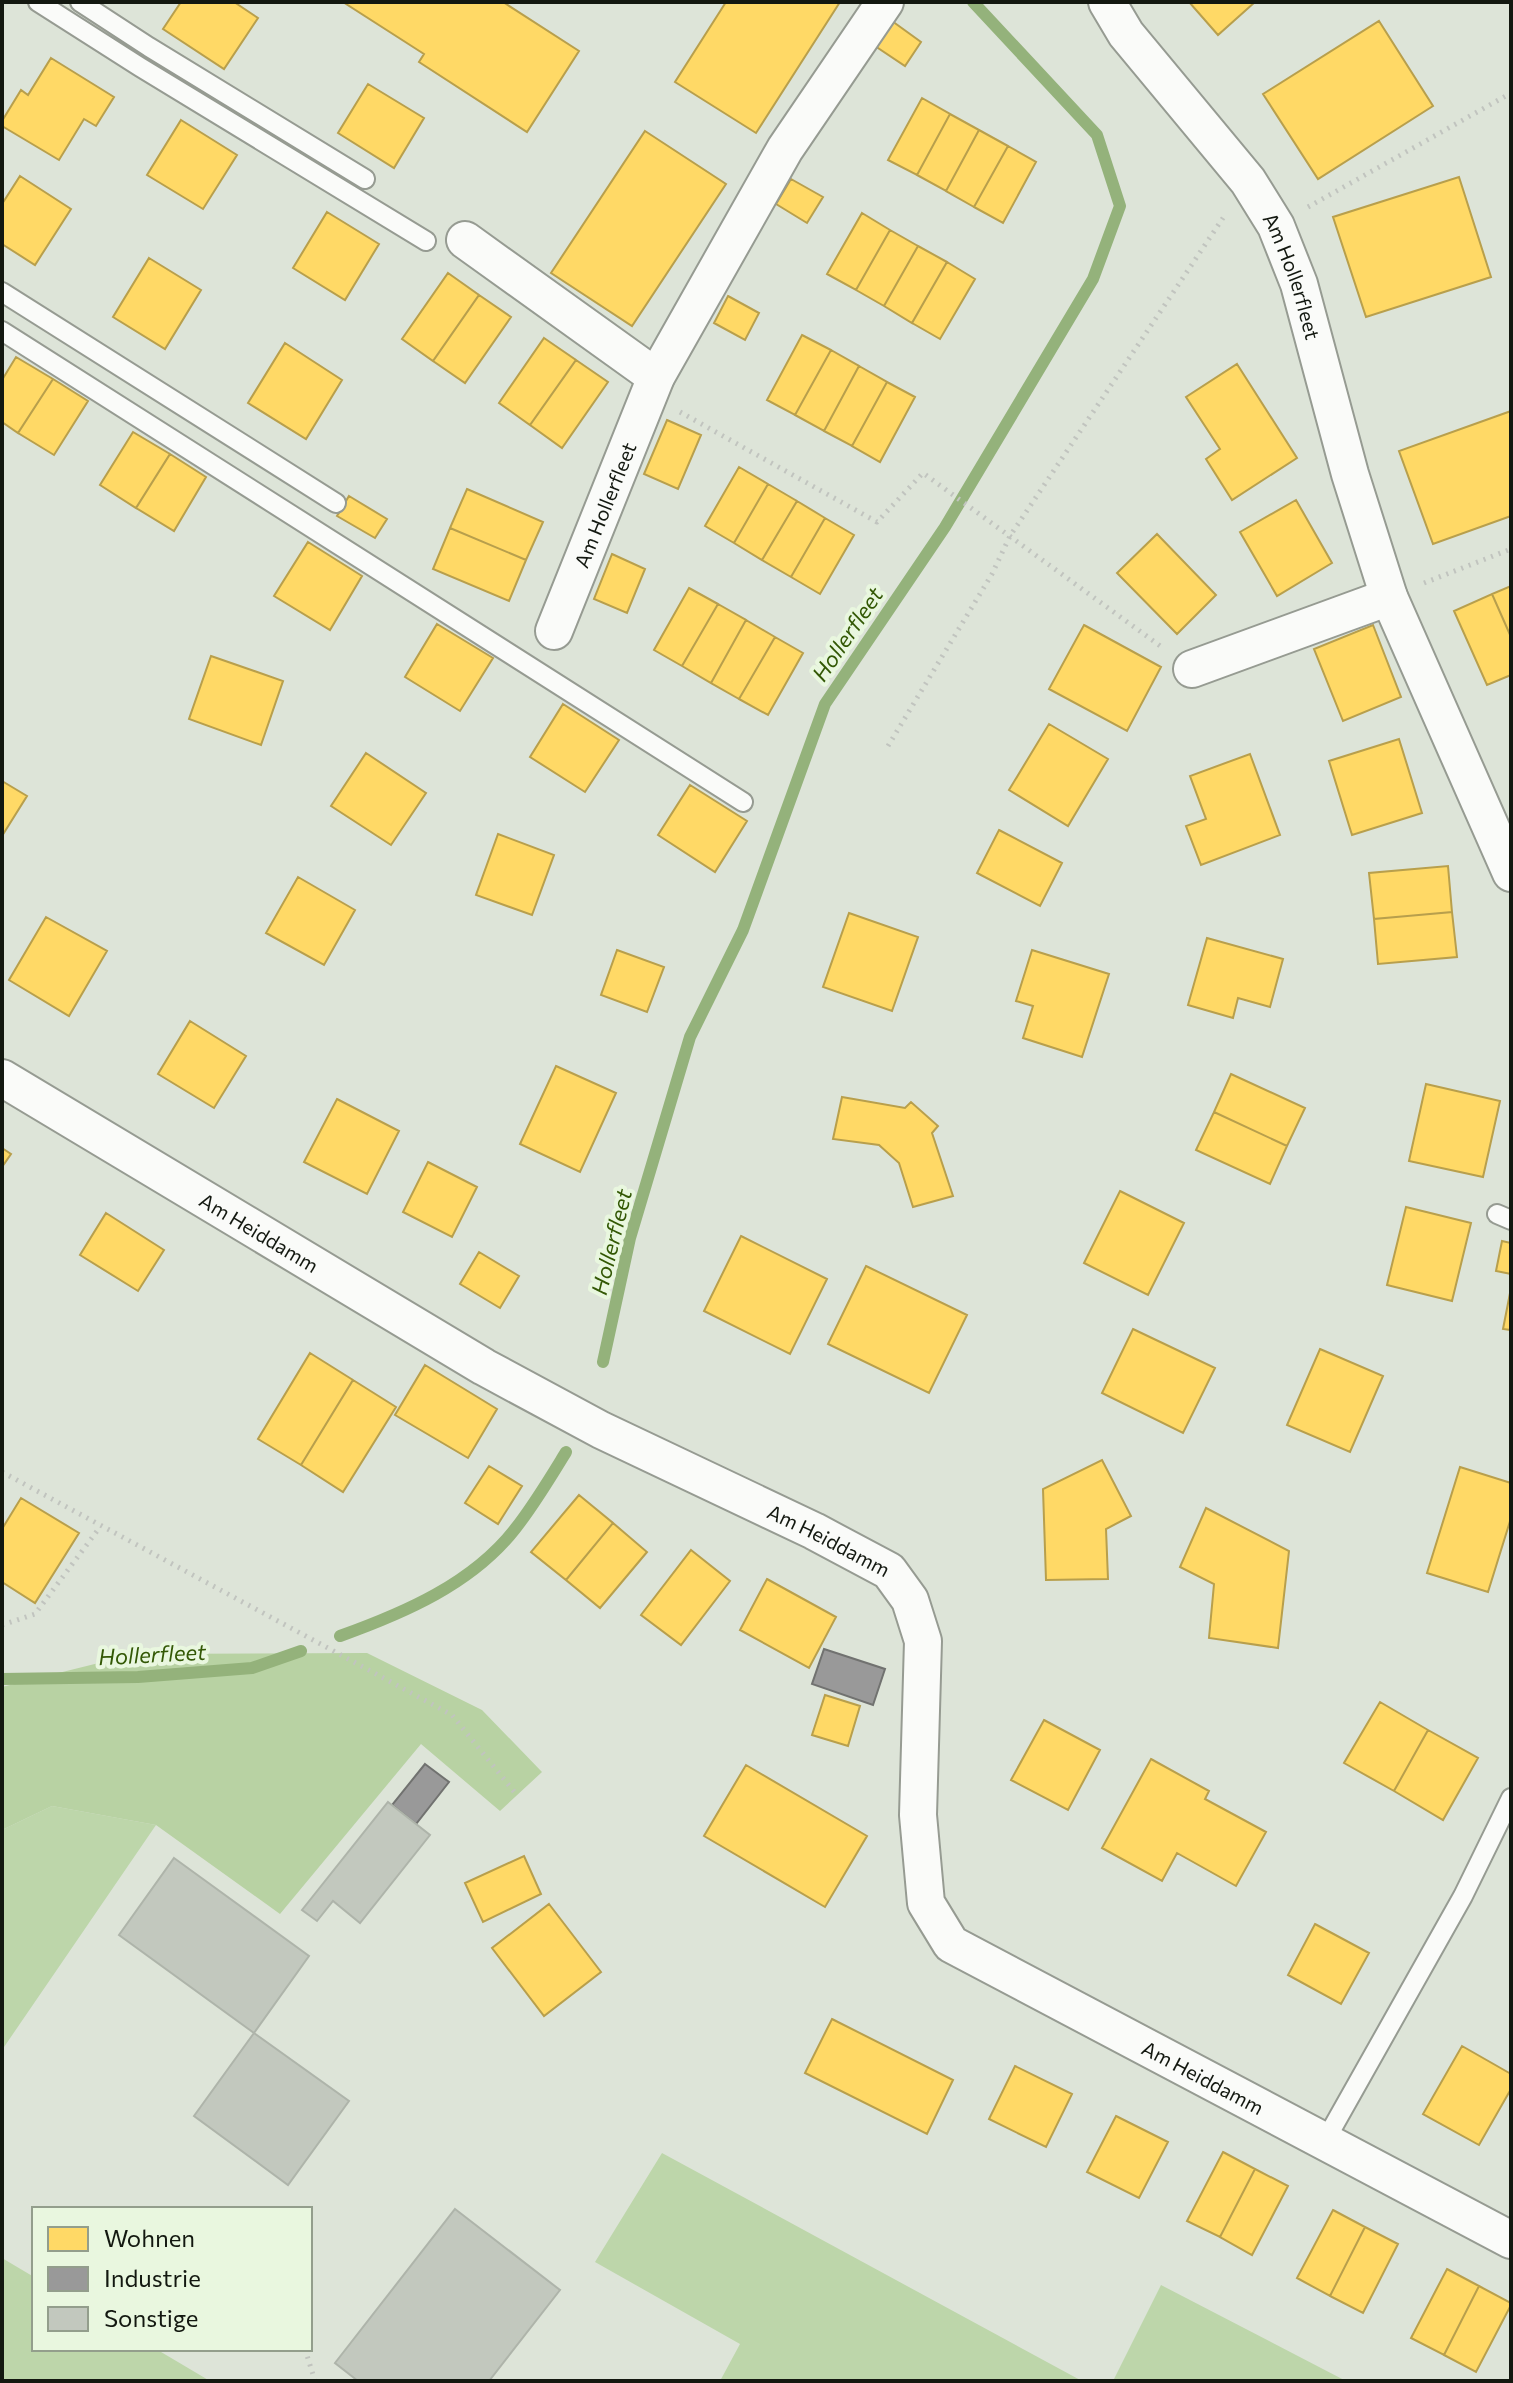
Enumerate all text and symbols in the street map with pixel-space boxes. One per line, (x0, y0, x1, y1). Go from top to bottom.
street label: Am Hollerfleet (1259, 208, 1325, 342)
street label: Am Hollerfleet (569, 439, 641, 571)
water label: Hollerfleet (806, 581, 889, 686)
water label: Hollerfleet (585, 1186, 637, 1297)
street label: Am Heiddamm (196, 1187, 323, 1277)
street label: Am Heiddamm (764, 1499, 894, 1581)
water label: Hollerfleet (98, 1638, 207, 1670)
street label: Am Heiddamm (1138, 2035, 1268, 2119)
legend (32, 2207, 312, 2351)
text: Wohnen (104, 2223, 195, 2252)
text: Industrie (104, 2263, 201, 2292)
text: Sonstige (104, 2303, 198, 2332)

